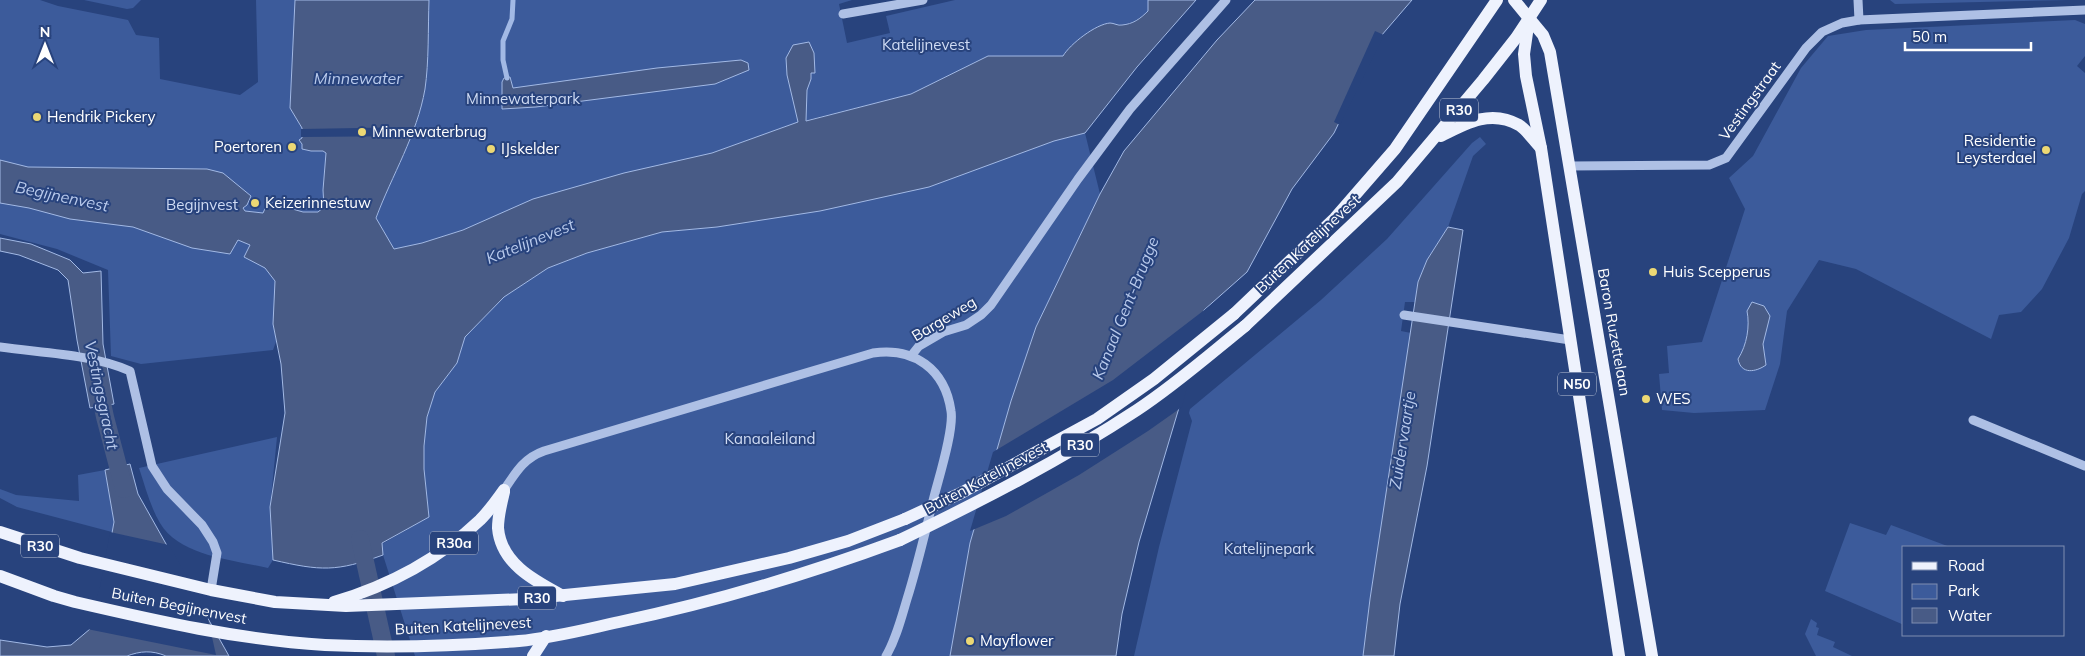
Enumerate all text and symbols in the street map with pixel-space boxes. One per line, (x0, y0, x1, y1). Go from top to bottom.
north arrow (20, 20, 70, 70)
scale bar (1905, 20, 2031, 52)
text: N (40, 23, 50, 41)
text: 50 m (1912, 27, 1947, 46)
park label: Katelijnevest (882, 35, 970, 54)
street label: Vestingstraat (1715, 57, 1785, 144)
water label: Minnewater (314, 68, 403, 88)
park label: Minnewaterpark (466, 89, 580, 108)
road number: R30 (1440, 98, 1478, 122)
place label: Hendrik Pickery (47, 107, 155, 126)
marker: Hendrik Pickery (31, 111, 43, 123)
place label: Minnewaterbrug (372, 122, 487, 141)
marker: Minnewaterbrug (356, 126, 368, 138)
place label: Residentie Leysterdael (1956, 131, 2036, 167)
place label: Poertoren (214, 137, 282, 156)
place label: IJskelder (501, 139, 560, 158)
marker: Poertoren (286, 141, 298, 153)
marker: IJskelder (485, 143, 497, 155)
marker: Residentie Leysterdael (2040, 144, 2052, 156)
water label: Begijnenvest (14, 176, 111, 216)
street label: Buiten Katelijnevest (1251, 190, 1364, 297)
place label: Keizerinnestuw (265, 193, 371, 212)
park label: Begijnvest (166, 195, 238, 214)
marker: Keizerinnestuw (249, 197, 261, 209)
water label: Katelijnevest (483, 214, 578, 268)
water label: Kanaal Gent-Brugge (1087, 233, 1163, 382)
place label: Huis Scepperus (1663, 262, 1771, 281)
marker: Huis Scepperus (1647, 266, 1659, 278)
street label: Baron Ruzettelaan (1594, 267, 1635, 397)
street label: Bargeweg (908, 292, 979, 345)
water label: Vestingsgracht (81, 339, 123, 452)
road number: N50 (1558, 372, 1596, 396)
water label: Zuidervaartje (1384, 389, 1420, 490)
place label: WES (1656, 389, 1691, 408)
marker: WES (1640, 393, 1652, 405)
park label: Kanaaleiland (725, 429, 815, 448)
road number: R30 (1061, 434, 1099, 456)
street label: Buiten Katelijnevest (921, 437, 1050, 518)
road number: R30a (430, 532, 478, 554)
road number: R30 (21, 534, 59, 558)
park label: Katelijnepark (1224, 539, 1315, 558)
legend (1902, 546, 2065, 636)
text: Road (1948, 556, 1985, 575)
text: Park (1948, 581, 1980, 600)
street label: Buiten Begijnenvest (110, 583, 248, 628)
road number: R30 (518, 586, 556, 610)
text: Water (1948, 606, 1992, 625)
street label: Buiten Katelijnevest (394, 612, 532, 639)
place label: Mayflower (980, 631, 1054, 650)
marker: Mayflower (964, 635, 976, 647)

